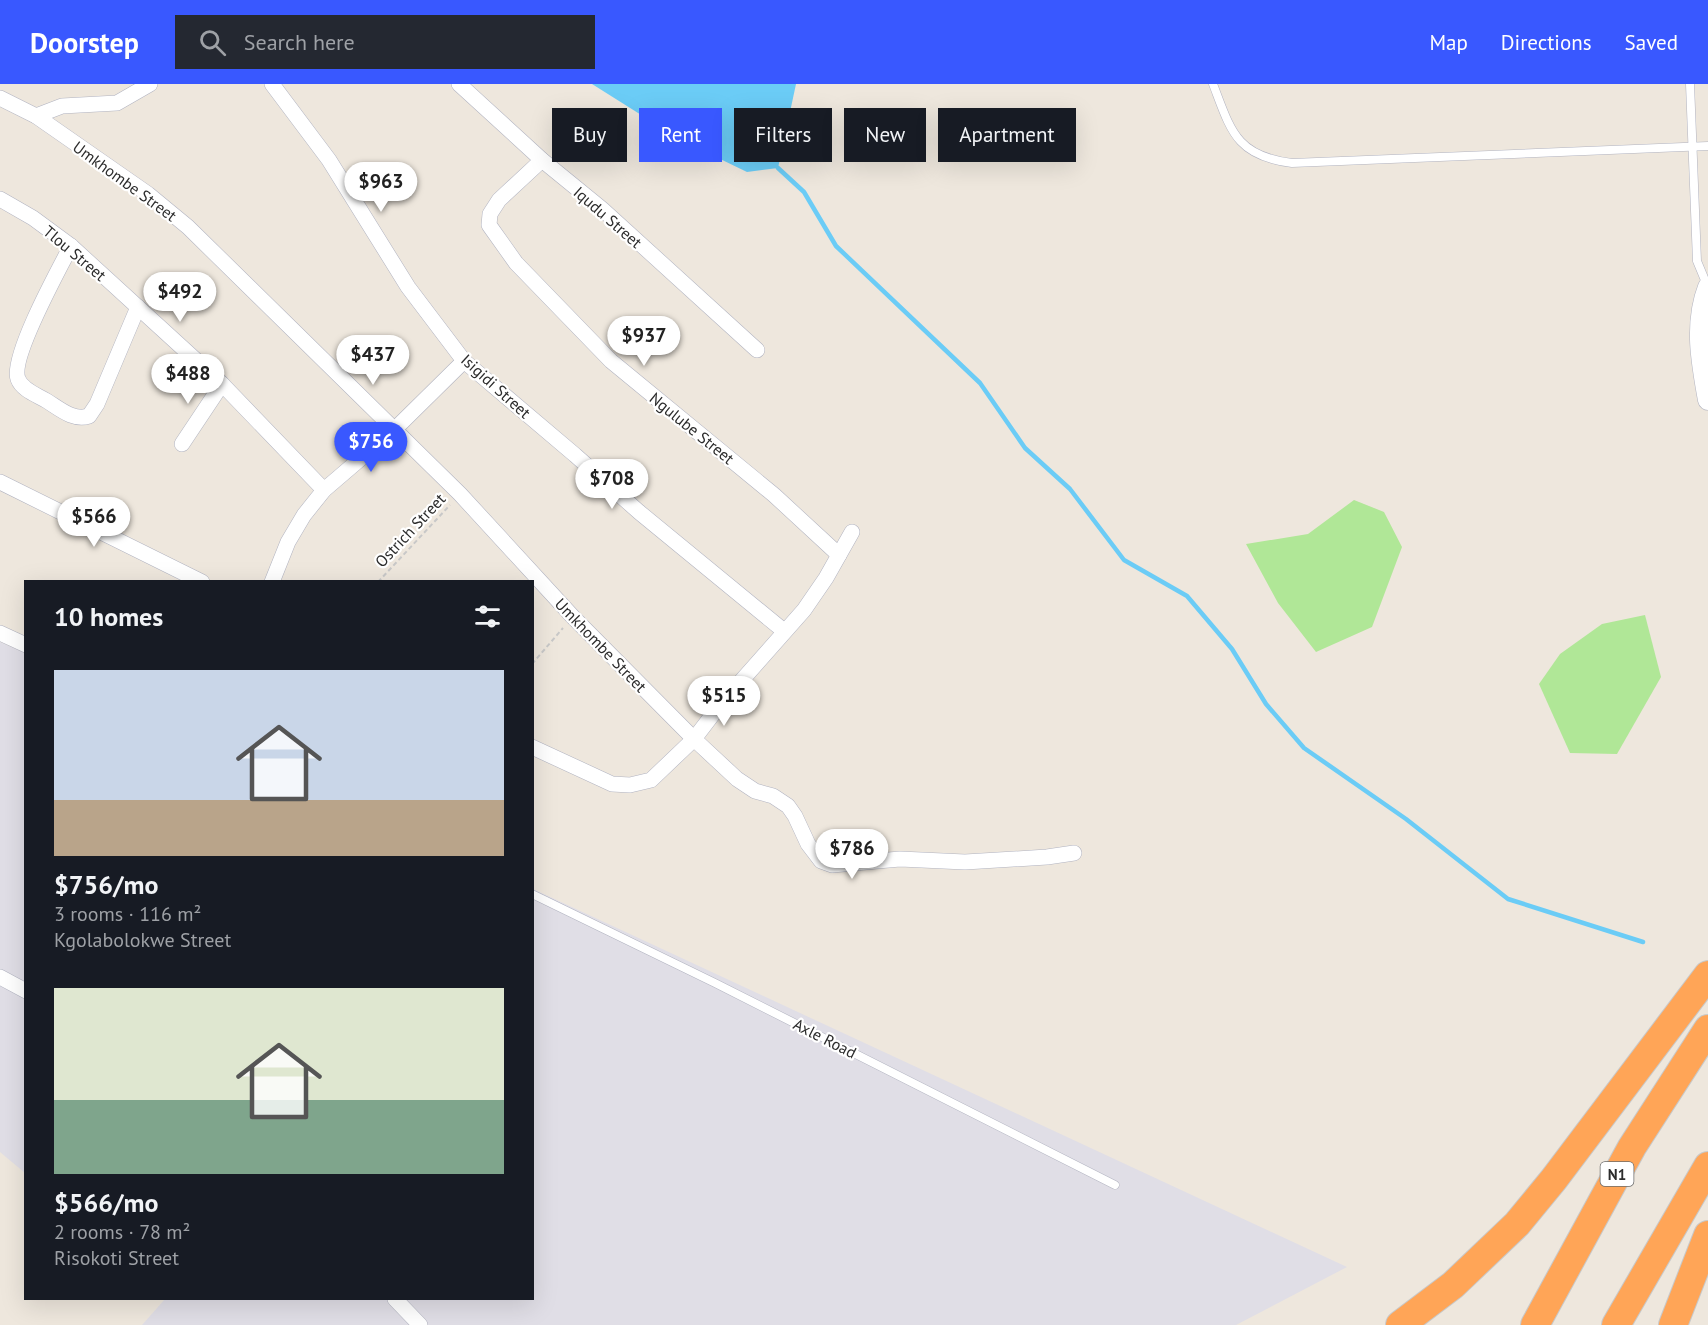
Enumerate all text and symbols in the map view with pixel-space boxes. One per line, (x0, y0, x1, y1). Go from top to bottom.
search box (175, 15, 595, 69)
text: Doorstep (30, 24, 139, 61)
icon: search (196, 26, 229, 59)
text: Search here (244, 28, 355, 56)
text: Map (1429, 29, 1468, 56)
text: Directions (1501, 29, 1592, 56)
text: Saved (1625, 29, 1678, 56)
chip: Buy (552, 108, 627, 162)
chip: Rent (639, 108, 722, 162)
chip: Filters (734, 108, 832, 162)
chip: New (844, 108, 926, 162)
chip: Apartment (938, 108, 1076, 162)
street label: Umkhombe Street (69, 137, 181, 226)
pin: $963 (345, 162, 417, 213)
text: $963 (358, 168, 404, 194)
street label: Iqudu Street (570, 182, 647, 253)
street label: Tlou Street (40, 221, 111, 285)
pin: $492 (144, 272, 216, 323)
text: $492 (157, 278, 203, 304)
pin: $937 (608, 316, 680, 367)
text: $937 (621, 322, 667, 348)
pin: $437 (337, 335, 409, 386)
text: $437 (350, 341, 396, 367)
street label: Isigidi Street (457, 350, 535, 423)
pin: $488 (152, 354, 224, 405)
text: $488 (165, 360, 211, 386)
street label: Ngulube Street (646, 388, 739, 469)
pin: $756 (335, 422, 407, 473)
text: $756 (348, 428, 394, 454)
pin: $708 (576, 459, 648, 510)
text: $708 (589, 465, 635, 491)
street label: Ostrich Street (371, 488, 450, 571)
pin: $566 (58, 497, 130, 548)
text: $566 (71, 503, 117, 529)
street label: Umkhombe Street (551, 594, 651, 697)
text: 10 homes (54, 600, 163, 633)
icon: filters (471, 600, 504, 633)
pin: $515 (688, 676, 760, 727)
text: $515 (701, 682, 747, 708)
icon: home (225, 709, 333, 817)
pin: $786 (816, 829, 888, 880)
text: $786 (829, 835, 875, 861)
text: $756/mo (54, 868, 158, 901)
text: 3 rooms · 116 m² (54, 901, 201, 927)
text: Kgolabolokwe Street (54, 927, 231, 953)
street label: Axle Road (790, 1014, 860, 1062)
icon: home (225, 1027, 333, 1135)
road number: N1 (1600, 1162, 1634, 1186)
text: $566/mo (54, 1186, 158, 1219)
text: 2 rooms · 78 m² (54, 1219, 190, 1245)
text: Risokoti Street (54, 1245, 179, 1271)

